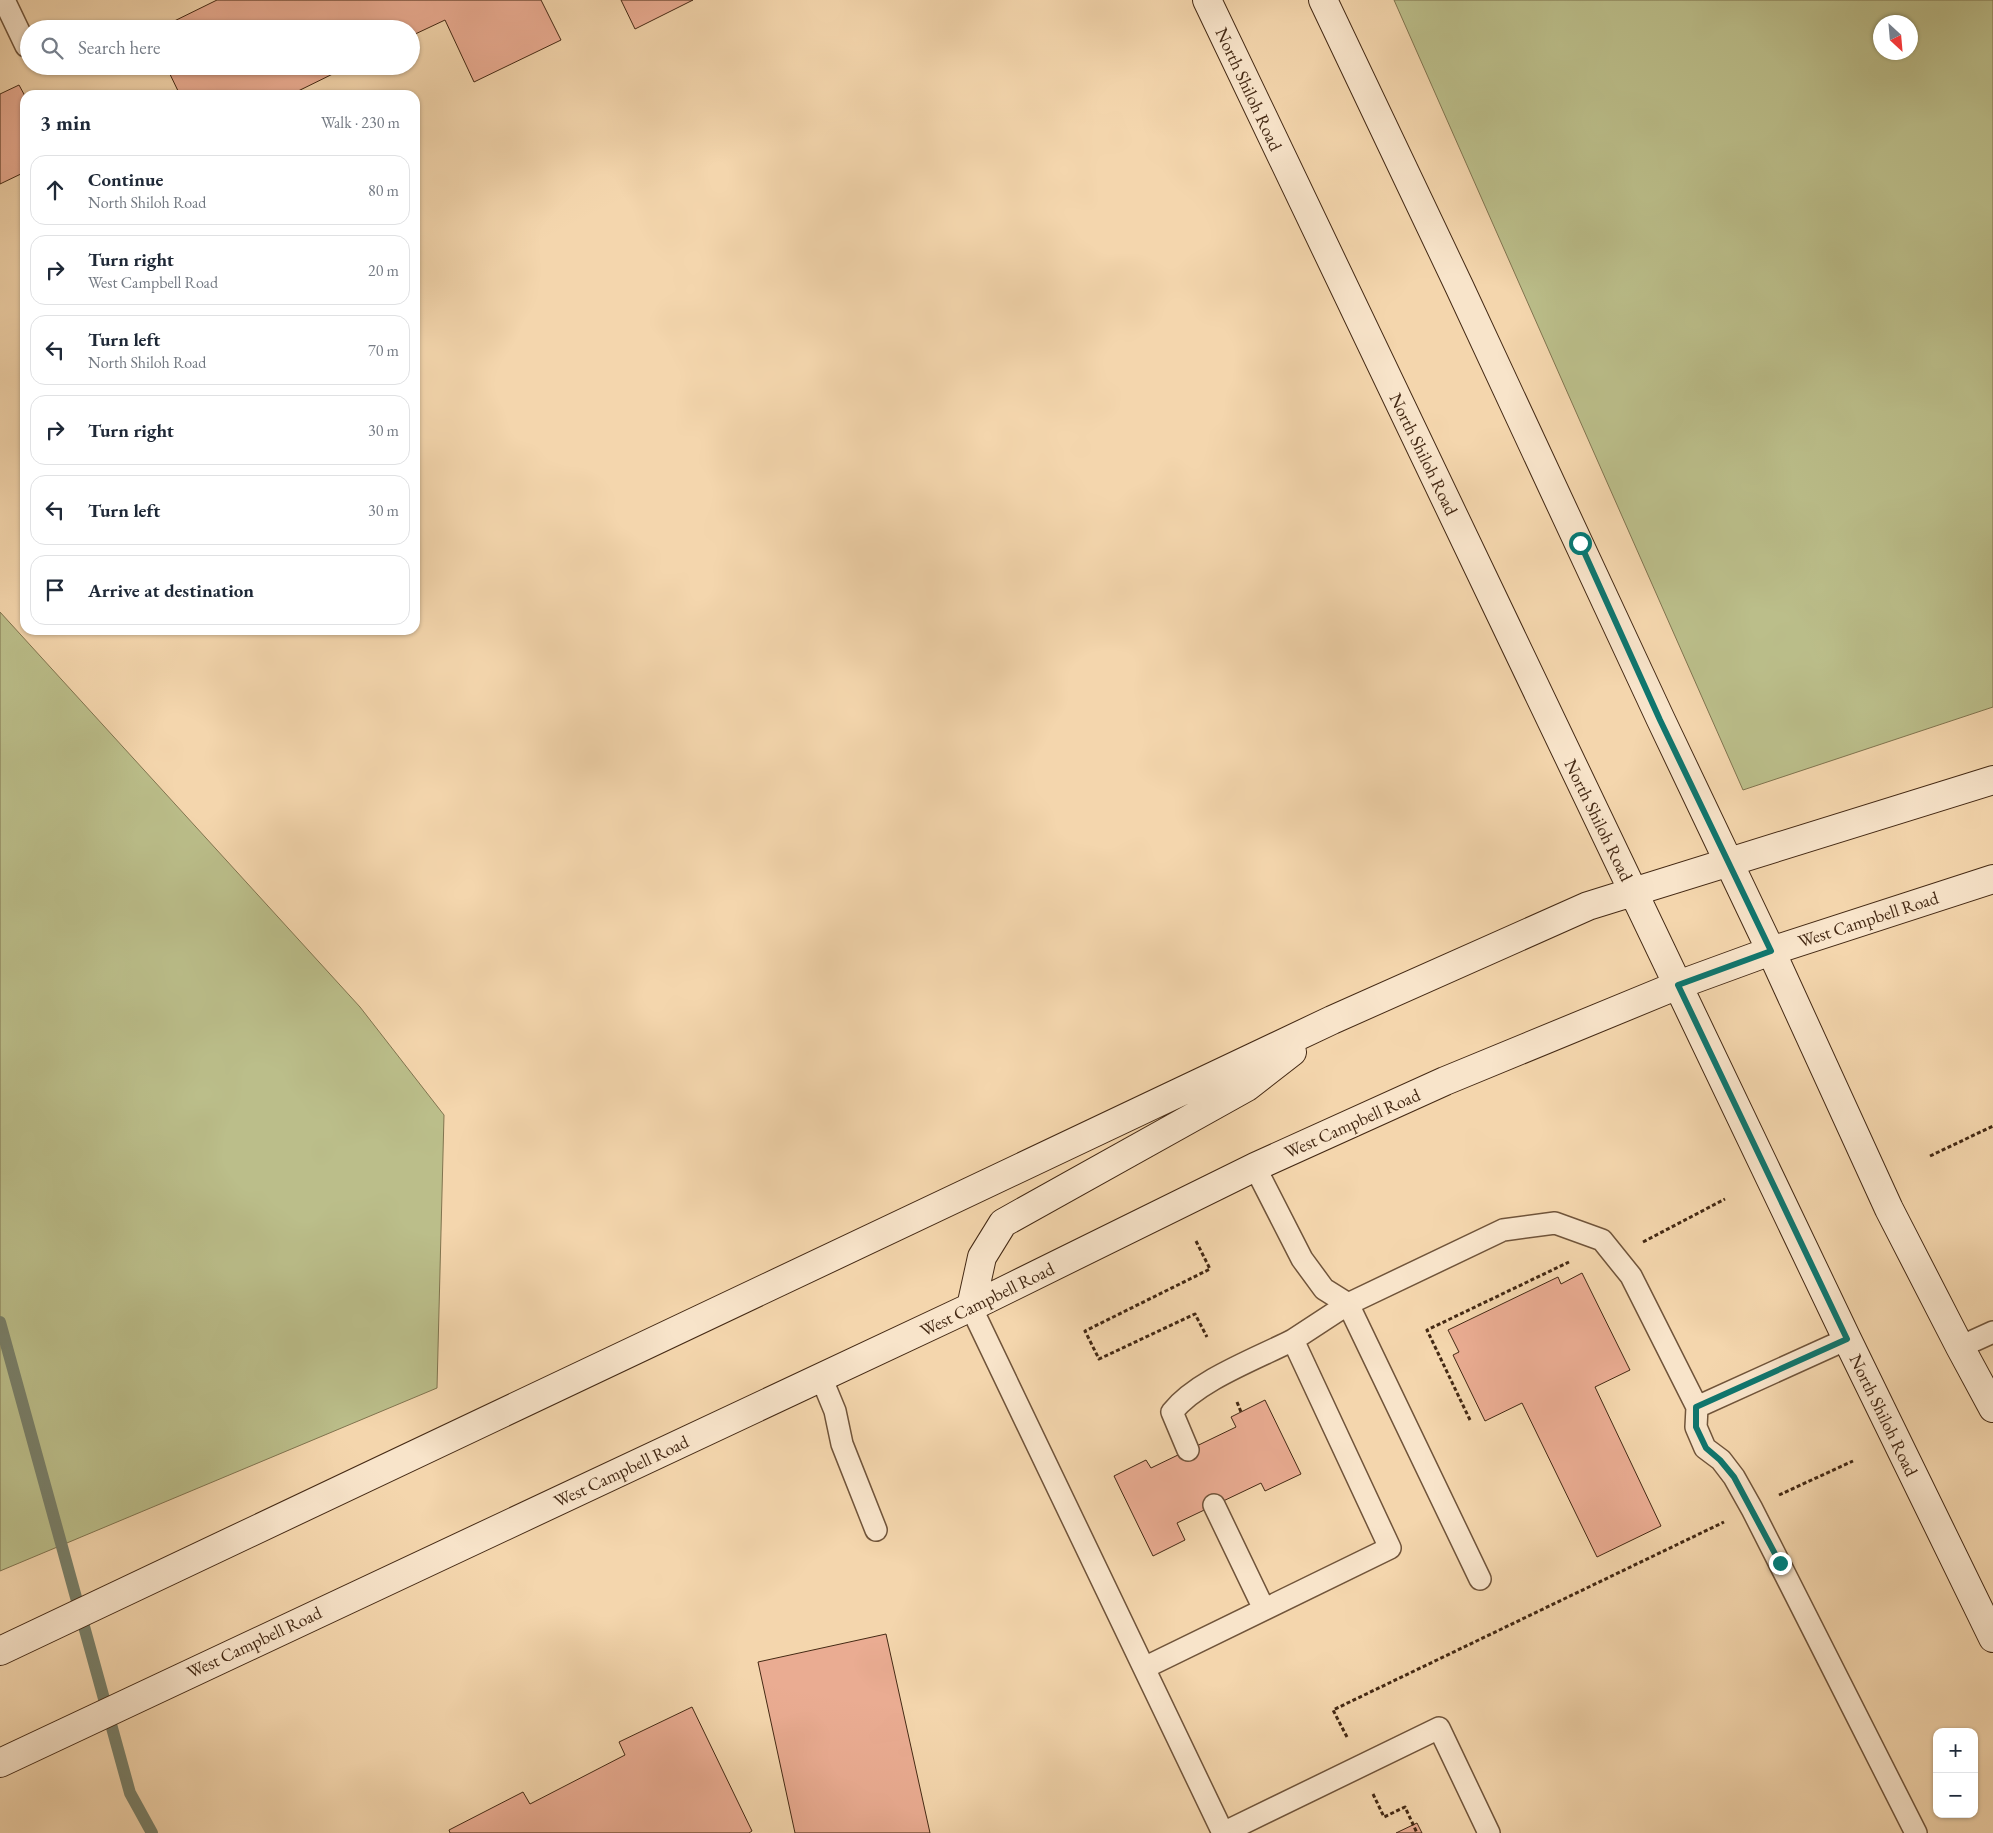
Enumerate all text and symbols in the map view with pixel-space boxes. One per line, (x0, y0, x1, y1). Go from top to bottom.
north arrow (1873, 15, 1918, 60)
search box (20, 20, 420, 75)
street label: North Shiloh Road (1210, 24, 1288, 155)
icon: search (38, 34, 66, 62)
text: Search here (78, 35, 160, 60)
text: 3 min (40, 109, 91, 136)
text: Walk · 230 m (321, 112, 400, 133)
text: Continue (88, 167, 163, 192)
icon: ahead (41, 176, 69, 204)
text: 80 m (368, 180, 399, 201)
text: North Shiloh Road (88, 192, 206, 213)
text: Turn right (88, 247, 174, 272)
icon: right (41, 256, 69, 284)
text: 20 m (368, 260, 399, 281)
text: West Campbell Road (88, 272, 218, 293)
text: Turn left (88, 327, 160, 352)
icon: left (41, 336, 69, 364)
text: 70 m (368, 340, 399, 361)
text: North Shiloh Road (88, 352, 206, 373)
street label: North Shiloh Road (1384, 389, 1464, 520)
icon: right (41, 416, 69, 444)
text: Turn right (88, 418, 174, 443)
text: 30 m (368, 420, 399, 441)
icon: left (41, 496, 69, 524)
text: Turn left (88, 498, 160, 523)
text: 30 m (368, 500, 399, 521)
route start (1569, 532, 1592, 555)
icon: arrive (41, 576, 69, 604)
text: Arrive at destination (88, 578, 254, 603)
street label: North Shiloh Road (1559, 755, 1639, 886)
street label: West Campbell Road (1795, 885, 1942, 953)
street label: West Campbell Road (1280, 1082, 1424, 1163)
street label: West Campbell Road (916, 1256, 1059, 1341)
street label: North Shiloh Road (1844, 1350, 1924, 1481)
street label: West Campbell Road (550, 1429, 693, 1512)
route end (1769, 1552, 1792, 1575)
street label: West Campbell Road (183, 1600, 326, 1683)
map controls (1933, 1728, 1978, 1818)
button: + (1933, 1728, 1978, 1773)
button: − (1933, 1773, 1978, 1818)

